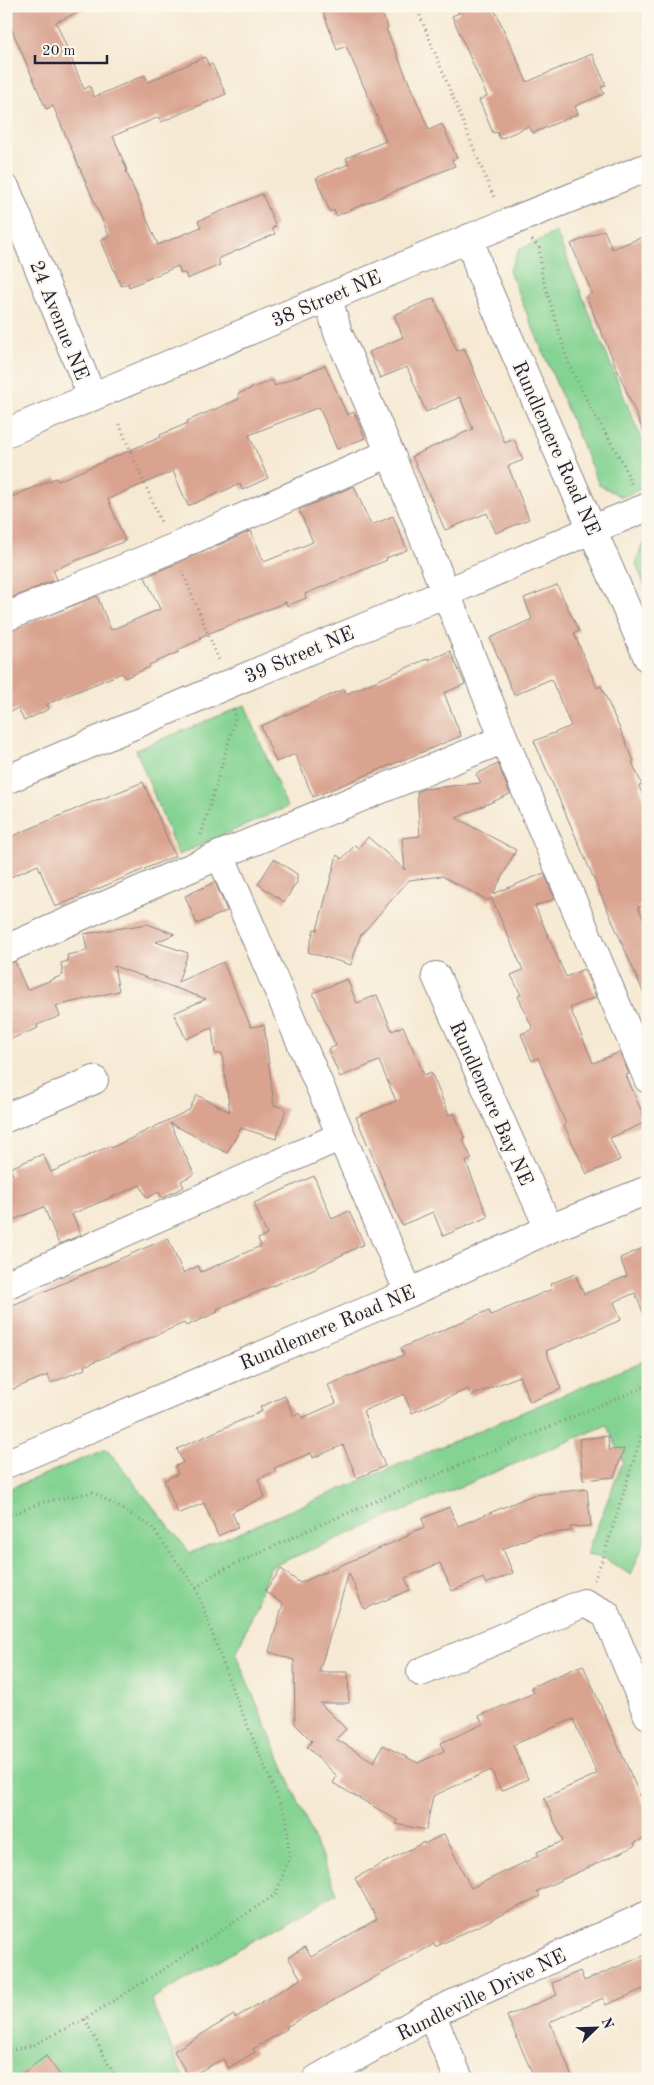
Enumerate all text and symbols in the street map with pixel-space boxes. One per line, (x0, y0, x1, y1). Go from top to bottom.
scale bar (35, 32, 108, 64)
text: 20 m (42, 44, 76, 59)
street label: 24 Avenue NE (25, 258, 91, 383)
street label: 38 Street NE (269, 268, 384, 332)
street label: Rundlemere Road NE (508, 359, 603, 539)
street label: 39 Street NE (242, 624, 357, 688)
street label: Rundlemere Bay NE (445, 1019, 535, 1189)
street label: Rundlemere Road NE (237, 1283, 418, 1375)
street label: Rundleville Drive NE (394, 1946, 570, 2045)
north arrow (572, 2002, 622, 2052)
text: N (599, 2016, 616, 2031)

